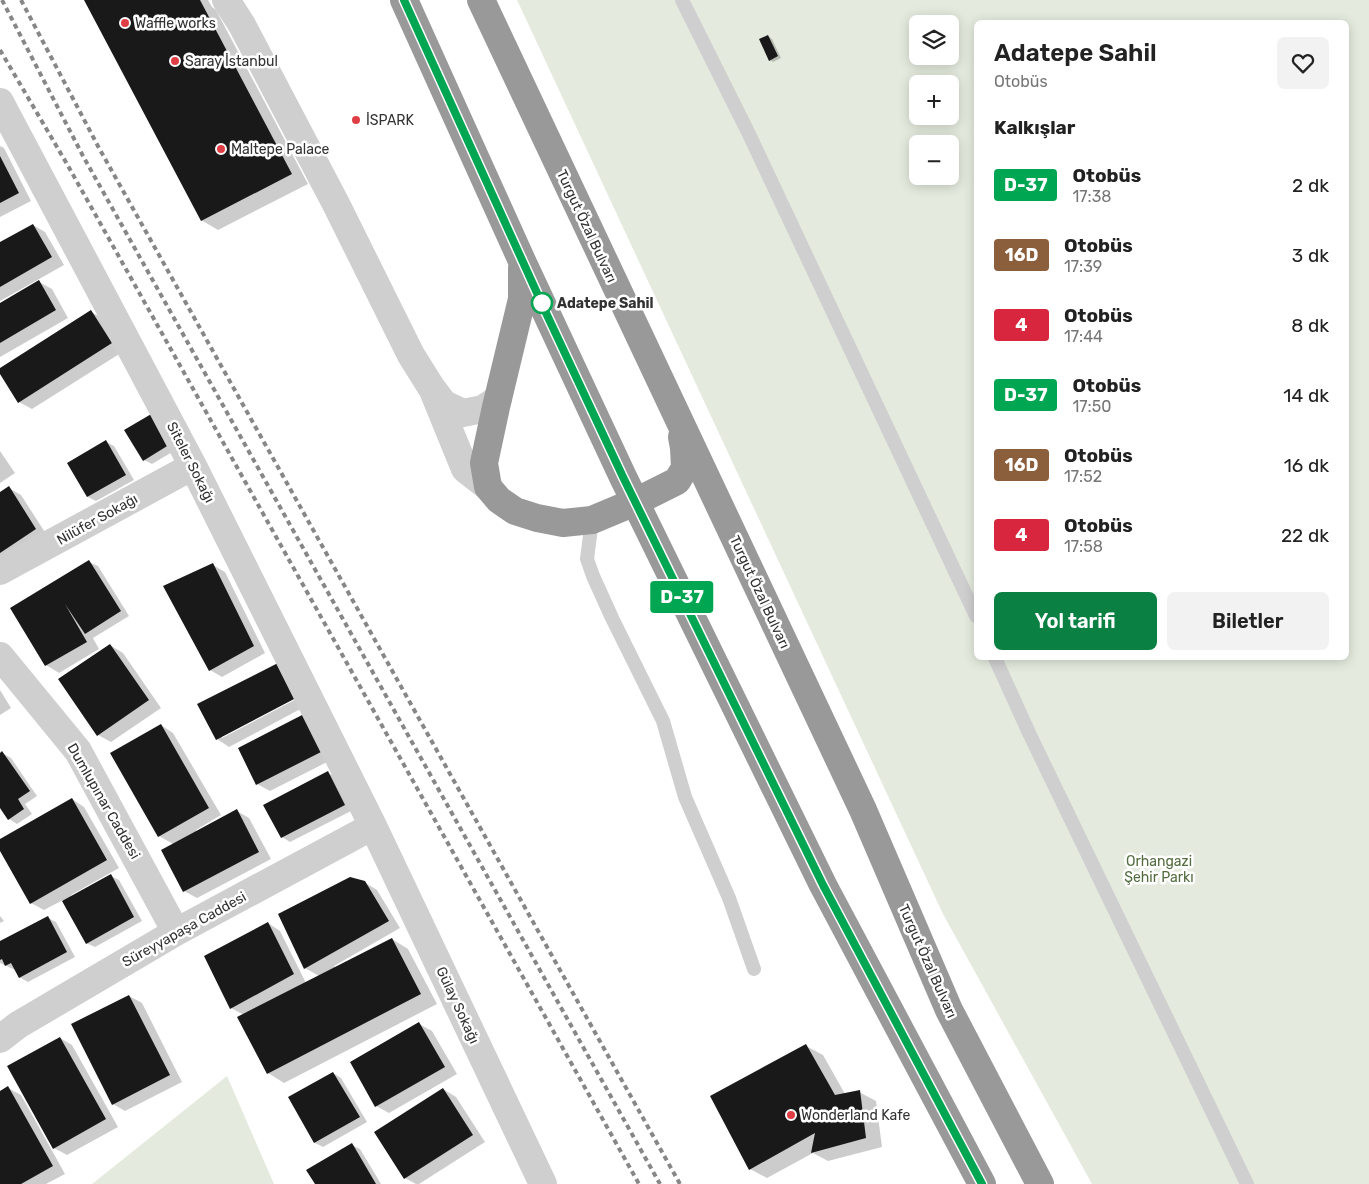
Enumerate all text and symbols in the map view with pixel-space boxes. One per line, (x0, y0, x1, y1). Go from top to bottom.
place label: Waffle works (135, 15, 216, 32)
map controls (909, 15, 959, 185)
button: layers (909, 15, 959, 65)
marker: Waffle works (119, 17, 131, 29)
button: heart (1277, 37, 1329, 89)
text: Adatepe Sahil (994, 39, 1157, 67)
place label: Saray İstanbul (185, 53, 278, 70)
marker: Saray İstanbul (169, 55, 181, 67)
text: Otobüs (994, 72, 1048, 91)
button: + (909, 75, 959, 125)
place label: İSPARK (366, 112, 415, 129)
marker: İSPARK (350, 114, 362, 126)
text: Kalkışlar (994, 116, 1075, 139)
button: − (909, 135, 959, 185)
place label: Maltepe Palace (231, 141, 330, 158)
marker: Maltepe Palace (215, 143, 227, 155)
text: Otobüs (1072, 164, 1141, 187)
street label: Turgut Özal Bulvarı (553, 167, 620, 285)
text: D-37 (1004, 174, 1047, 196)
text: 2 dk (1292, 174, 1329, 197)
text: 17:38 (1072, 187, 1111, 206)
text: Otobüs (1064, 234, 1133, 257)
text: 16D (1005, 244, 1038, 266)
text: 3 dk (1292, 244, 1329, 267)
text: 17:39 (1064, 257, 1102, 276)
marker: Adatepe Sahil (531, 292, 553, 314)
place label: Adatepe Sahil (557, 295, 654, 312)
text: Otobüs (1064, 304, 1133, 327)
text: 4 (1015, 314, 1028, 336)
text: 8 dk (1291, 314, 1329, 337)
text: 17:44 (1064, 327, 1103, 346)
text: Otobüs (1072, 374, 1141, 397)
text: D-37 (1004, 384, 1047, 406)
text: 14 dk (1283, 384, 1329, 407)
text: 17:50 (1072, 397, 1111, 416)
street label: Siteler Sokağı (163, 419, 218, 505)
text: Otobüs (1064, 444, 1133, 467)
text: 16D (1005, 454, 1038, 476)
text: 16 dk (1284, 454, 1329, 477)
text: 17:52 (1064, 467, 1102, 486)
street label: Nilüfer Sokağı (54, 490, 141, 549)
text: Otobüs (1064, 514, 1133, 537)
text: 4 (1015, 524, 1028, 546)
text: 22 dk (1281, 524, 1329, 547)
street label: Turgut Özal Bulvarı (726, 533, 793, 651)
text: 17:58 (1064, 537, 1103, 556)
line badge: D-37 (647, 581, 717, 613)
text: D-37 (660, 586, 704, 608)
button: Yol tarifi (994, 592, 1157, 650)
button: Biletler (1167, 592, 1329, 650)
street label: Dumlupınar Caddesi (64, 740, 144, 862)
park label: Orhangazi Şehir Parkı (1124, 853, 1194, 886)
street label: Süreyyapaşa Caddesi (119, 888, 249, 971)
street label: Turgut Özal Bulvarı (895, 902, 960, 1021)
street label: Gülay Sokağı (432, 964, 483, 1046)
place label: Wonderland Kafe (801, 1107, 911, 1124)
marker: Wonderland Kafe (785, 1109, 797, 1121)

